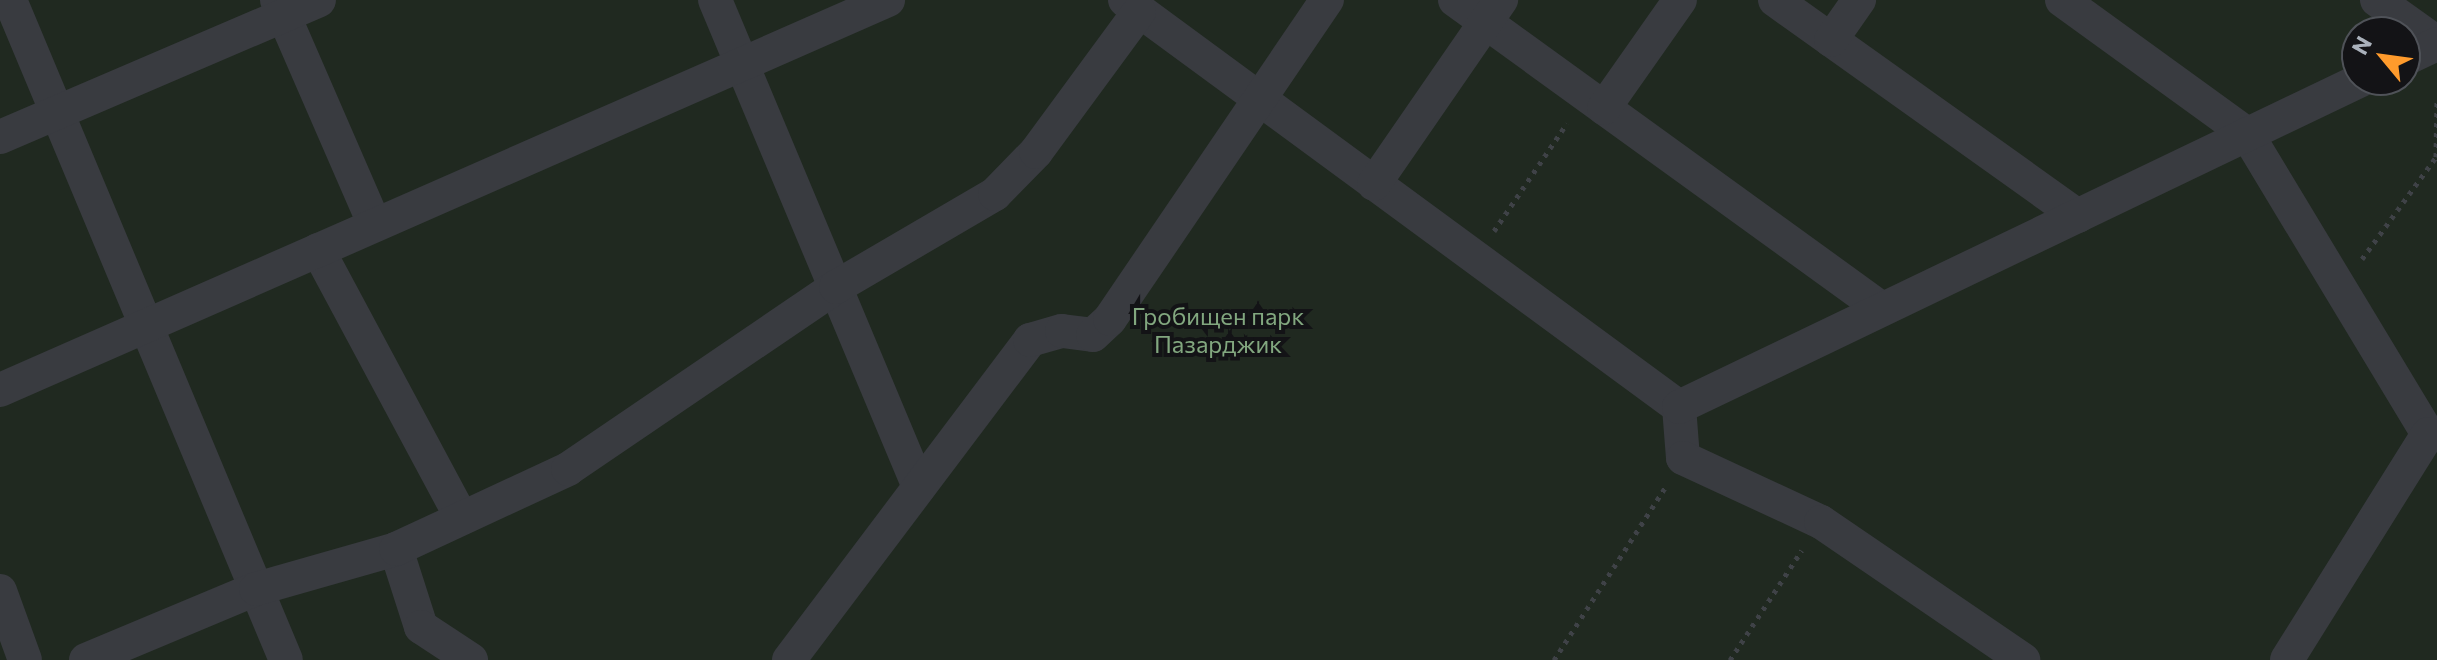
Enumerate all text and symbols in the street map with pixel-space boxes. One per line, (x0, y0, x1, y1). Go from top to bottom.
north arrow (2341, 16, 2421, 96)
text: N (2346, 31, 2377, 59)
park label: Гробищен парк Пазарджик (1132, 302, 1304, 358)

